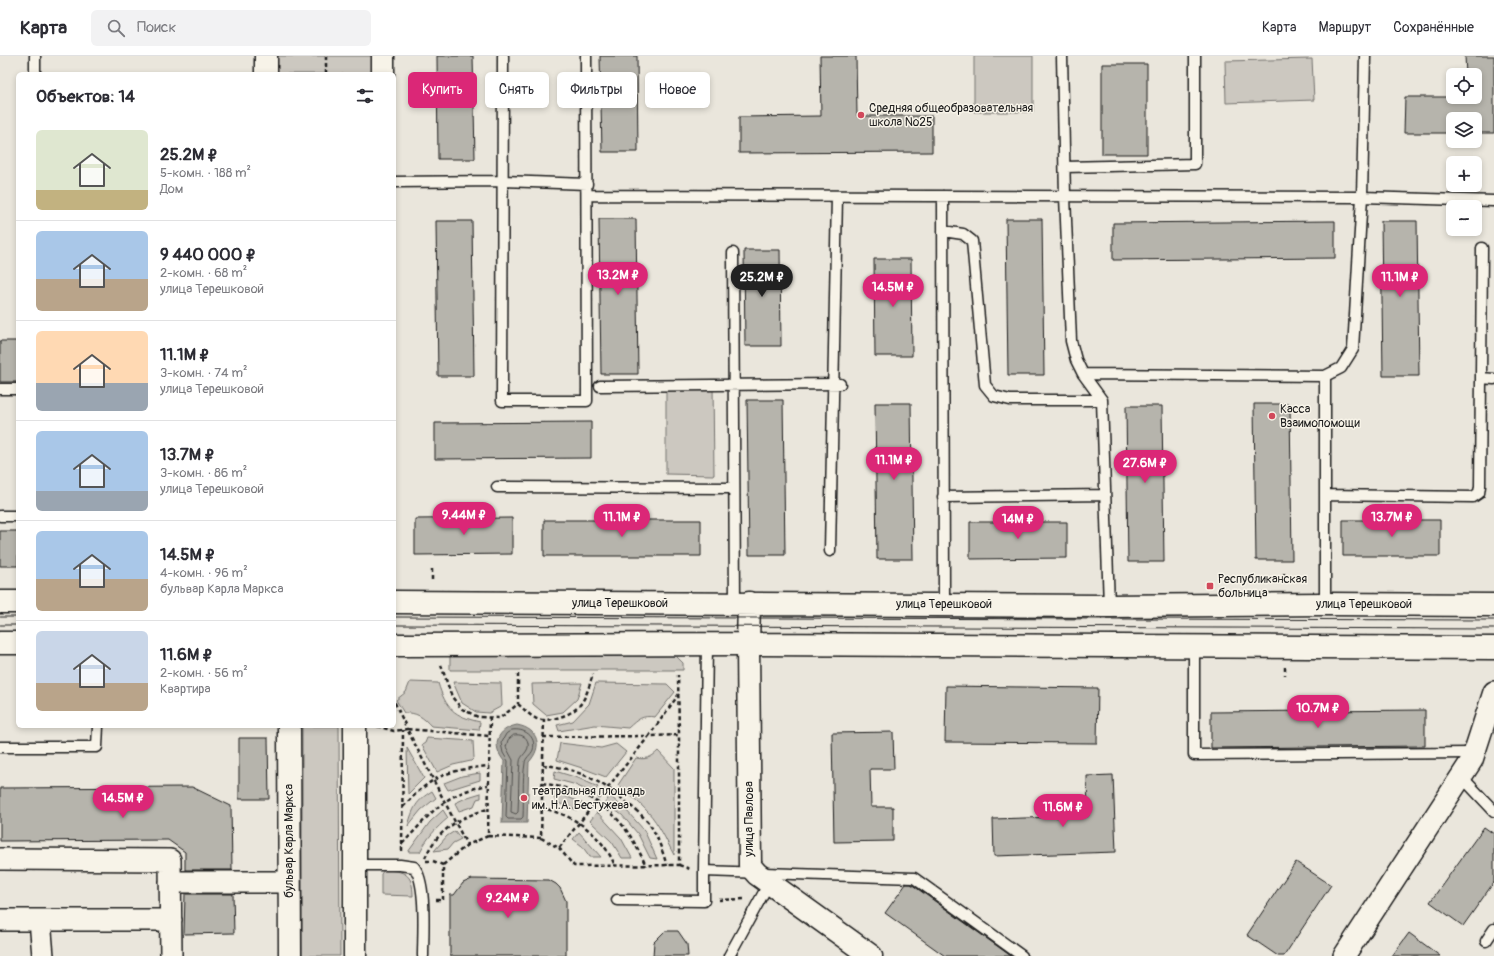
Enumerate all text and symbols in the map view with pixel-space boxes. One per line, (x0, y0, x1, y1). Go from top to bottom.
search box (91, 10, 371, 46)
text: Карта (20, 16, 67, 40)
icon: search (105, 17, 127, 39)
text: Поиск (137, 18, 176, 37)
text: Карта (1262, 19, 1297, 36)
text: Маршрут (1319, 19, 1371, 36)
text: Сохранённые (1393, 19, 1474, 36)
map controls (1446, 68, 1482, 236)
button: locate (1446, 68, 1482, 104)
chip: Купить (408, 72, 477, 108)
chip: Снять (485, 72, 549, 108)
chip: Фильтры (557, 72, 637, 108)
chip: Новое (645, 72, 710, 108)
icon: filters (354, 85, 376, 107)
text: Объектов: 14 (36, 86, 135, 107)
place label: Средняя общеобразовательная школа №25 (869, 101, 1034, 130)
marker: Средняя общеобразовательная школа №25 (856, 110, 866, 120)
button: layers (1446, 112, 1482, 148)
text: 25.2M ₽ (160, 144, 218, 165)
icon: home (68, 146, 116, 194)
button: + (1446, 156, 1482, 192)
text: 5-комн. · 188 m² (160, 165, 251, 181)
text: Дом (160, 181, 183, 197)
button: − (1446, 200, 1482, 236)
text: 9 440 000 ₽ (160, 244, 256, 265)
icon: home (68, 247, 116, 295)
pin: 13.2M ₽ (581, 262, 655, 296)
pin: 25.2M ₽ (725, 264, 799, 298)
pin: 11.1M ₽ (1363, 264, 1437, 298)
text: 2-комн. · 68 m² (160, 265, 247, 281)
text: 13.2M ₽ (597, 267, 639, 283)
text: 25.2M ₽ (740, 269, 784, 285)
text: 11.1M ₽ (1381, 269, 1419, 285)
pin: 14.5M ₽ (856, 274, 930, 308)
text: 14.5M ₽ (872, 279, 914, 295)
text: улица Терешковой (160, 281, 264, 297)
text: 11.1M ₽ (160, 344, 210, 365)
icon: home (68, 347, 116, 395)
text: 3-комн. · 74 m² (160, 365, 247, 381)
text: улица Терешковой (160, 381, 264, 397)
place label: Касса Взаимопомощи (1280, 402, 1360, 431)
marker: Касса Взаимопомощи (1267, 411, 1277, 421)
text: 13.7M ₽ (160, 444, 215, 465)
icon: home (68, 447, 116, 495)
pin: 11.1M ₽ (857, 447, 931, 481)
pin: 27.6M ₽ (1108, 450, 1182, 484)
text: 11.1M ₽ (875, 452, 913, 468)
text: 27.6M ₽ (1123, 455, 1167, 471)
text: 3-комн. · 86 m² (160, 465, 247, 481)
text: улица Терешковой (160, 481, 264, 497)
pin: 9.44M ₽ (427, 502, 501, 536)
pin: 11.1M ₽ (585, 504, 659, 538)
pin: 13.7M ₽ (1355, 504, 1429, 538)
pin: 14M ₽ (990, 506, 1046, 540)
text: 9.44M ₽ (442, 507, 486, 523)
text: 11.1M ₽ (603, 509, 641, 525)
text: 13.7M ₽ (1371, 509, 1413, 525)
text: 14M ₽ (1002, 511, 1034, 527)
text: 14.5M ₽ (160, 544, 216, 565)
icon: home (68, 547, 116, 595)
text: 4-комн. · 96 m² (160, 565, 248, 581)
place label: Республиканская больница (1218, 572, 1307, 601)
text: бульвар Карла Маркса (160, 581, 284, 597)
marker: Республиканская больница (1205, 581, 1215, 591)
street label: улица Терешковой (571, 596, 668, 611)
street label: улица Терешковой (895, 597, 992, 612)
street label: улица Терешковой (1315, 597, 1412, 612)
text: 11.6M ₽ (160, 644, 213, 665)
icon: home (68, 647, 116, 695)
text: 2-комн. · 56 m² (160, 665, 248, 681)
text: Квартира (160, 681, 211, 697)
pin: 10.7M ₽ (1281, 695, 1355, 729)
text: 10.7M ₽ (1296, 700, 1340, 716)
street label: улица Павлова (742, 781, 757, 858)
street label: бульвар Карла Маркса (282, 784, 297, 898)
place label: театральная площадь им. Н.А. Бестужева (532, 784, 645, 813)
pin: 14.5M ₽ (86, 785, 160, 819)
text: 14.5M ₽ (102, 790, 144, 806)
marker: театральная площадь им. Н.А. Бестужева (519, 793, 529, 803)
pin: 11.6M ₽ (1026, 794, 1100, 828)
text: 11.6M ₽ (1043, 799, 1083, 815)
pin: 9.24M ₽ (471, 885, 545, 919)
text: 9.24M ₽ (486, 890, 530, 906)

